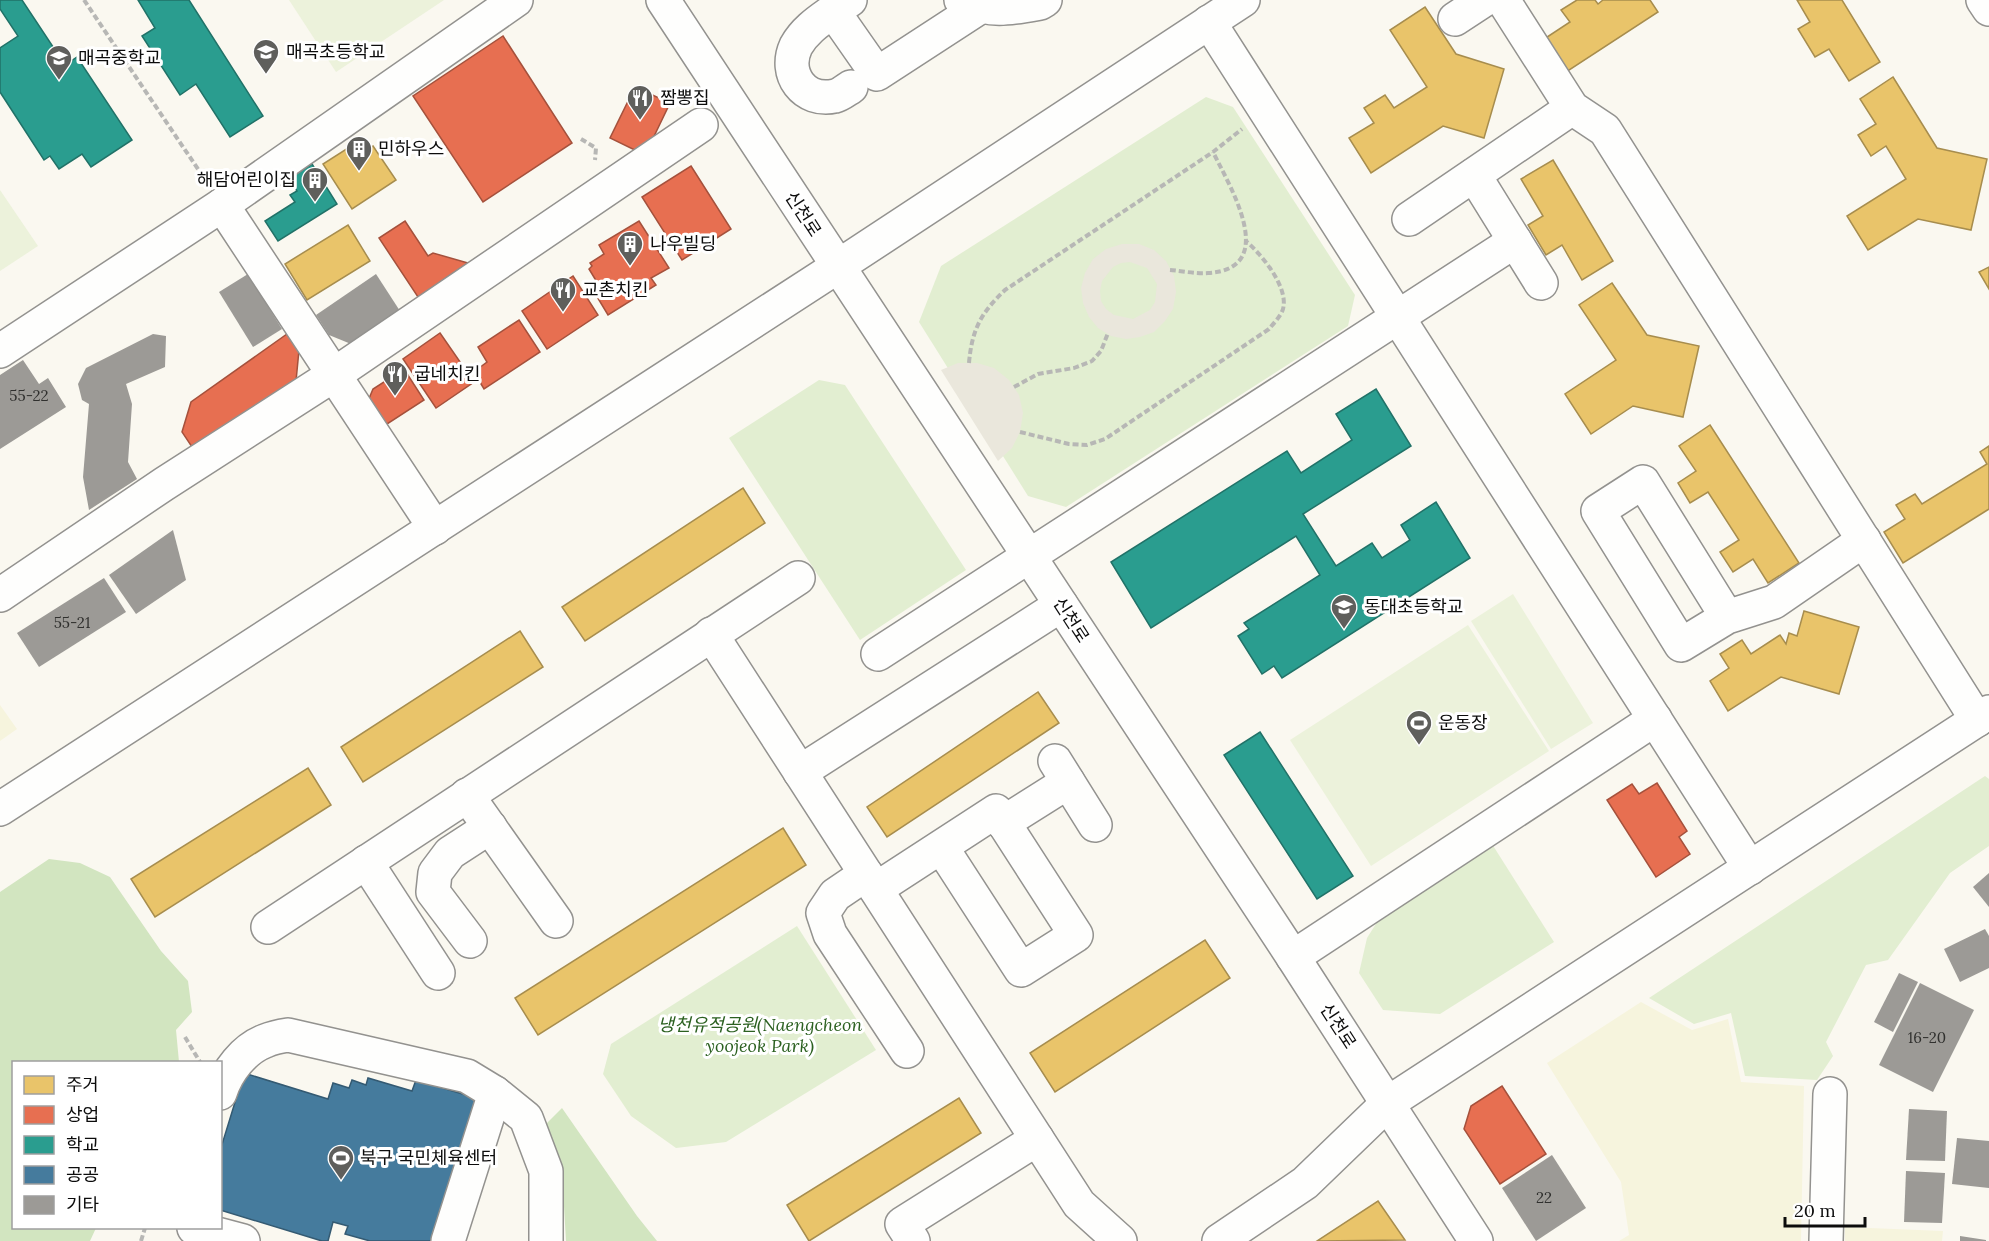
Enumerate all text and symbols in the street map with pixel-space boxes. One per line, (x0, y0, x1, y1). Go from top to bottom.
school or university icon: 매곡초등학교 (251, 37, 281, 75)
place label: 매곡초등학교 (286, 40, 385, 63)
school or university icon: 매곡중학교 (44, 43, 74, 81)
place label: 매곡중학교 (78, 46, 161, 69)
restaurant icon: 짬뽕집 (625, 83, 655, 121)
place label: 짬뽕집 (660, 86, 710, 109)
building icon: 민하우스 (344, 134, 374, 172)
place label: 민하우스 (378, 137, 444, 160)
building icon: 해담어린이집 (300, 165, 330, 203)
place label: 해담어린이집 (197, 168, 296, 191)
street label: 신천로 (780, 187, 827, 241)
building icon: 나우빌딩 (615, 229, 645, 267)
place label: 나우빌딩 (650, 232, 716, 255)
restaurant icon: 교촌치킨 (548, 275, 578, 313)
place label: 교촌치킨 (582, 278, 648, 301)
restaurant icon: 굽네치킨 (380, 359, 410, 397)
place label: 굽네치킨 (414, 362, 480, 385)
house number: 55-22 (9, 386, 49, 405)
school or university icon: 동대초등학교 (1329, 592, 1359, 630)
street label: 신천로 (1048, 593, 1095, 647)
place label: 동대초등학교 (1364, 595, 1463, 618)
house number: 55-21 (54, 613, 90, 632)
sports icon: 운동장 (1404, 708, 1434, 746)
place label: 운동장 (1438, 711, 1488, 734)
street label: 신천로 (1315, 999, 1362, 1053)
park label: 냉천유적공원(Naengcheon yoojeok Park) (658, 1013, 862, 1057)
house number: 16-20 (1908, 1028, 1946, 1047)
legend (12, 1061, 222, 1229)
text: 주거 (66, 1073, 99, 1096)
text: 상업 (66, 1103, 99, 1126)
text: 학교 (66, 1133, 99, 1156)
sports icon: 북구 국민체육센터 (326, 1143, 356, 1181)
place label: 북구 국민체육센터 (360, 1146, 497, 1169)
text: 공공 (66, 1163, 99, 1186)
house number: 22 (1536, 1188, 1552, 1207)
scale bar (1785, 1190, 1864, 1228)
text: 기타 (66, 1193, 100, 1216)
text: 20 m (1794, 1199, 1836, 1222)

